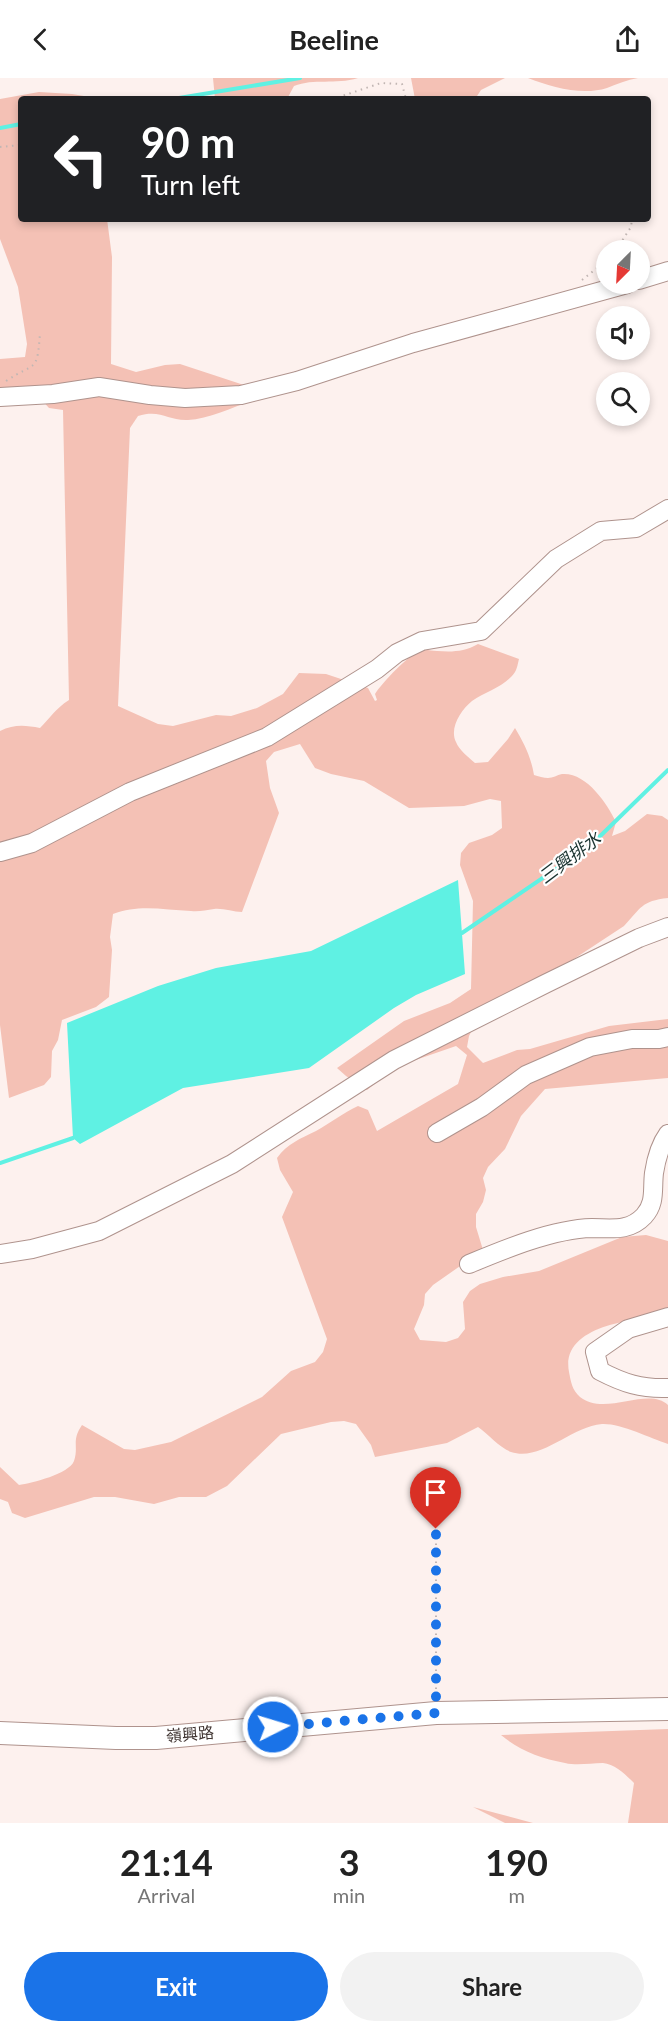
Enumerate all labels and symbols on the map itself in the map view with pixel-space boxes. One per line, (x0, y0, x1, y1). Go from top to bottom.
north arrow (596, 240, 650, 294)
water label: 三興排水 (534, 826, 606, 888)
pin (410, 1467, 461, 1529)
position arrow (241, 1695, 305, 1759)
street label: 嶺興路 (165, 1722, 215, 1745)

